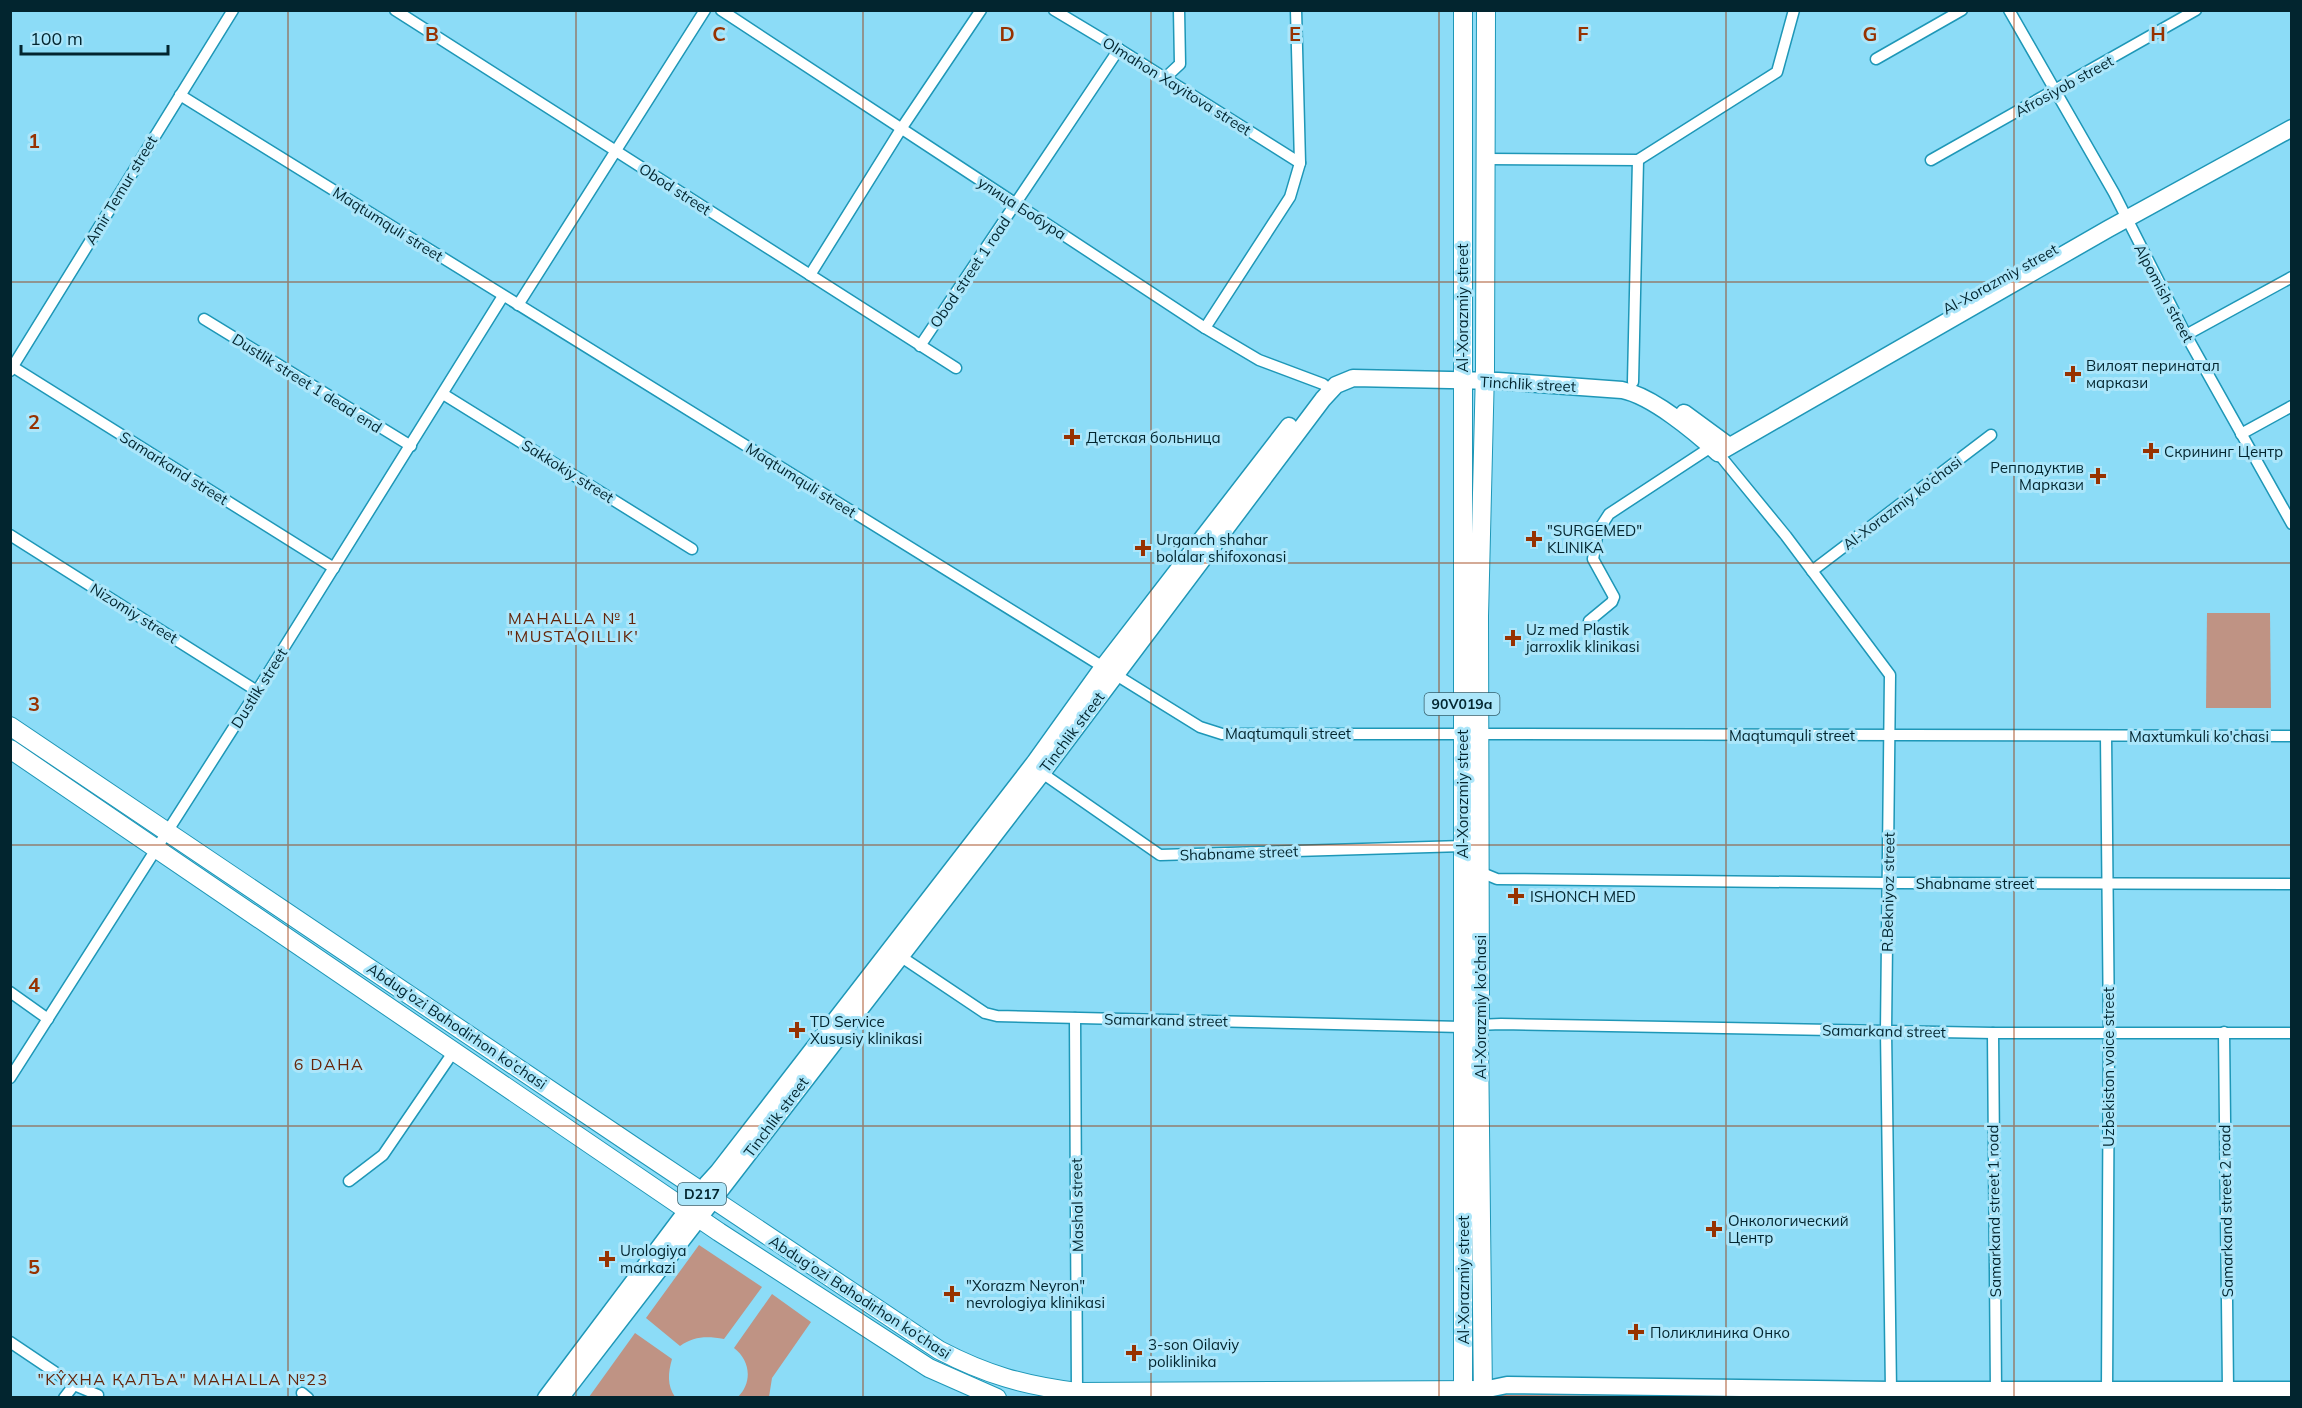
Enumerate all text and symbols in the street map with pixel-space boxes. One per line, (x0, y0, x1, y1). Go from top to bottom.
scale bar (21, 18, 168, 56)
text: B (425, 21, 439, 46)
text: C (712, 21, 726, 46)
text: D (999, 21, 1015, 46)
text: E (1289, 21, 1301, 46)
text: F (1577, 21, 1589, 46)
text: G (1863, 21, 1877, 46)
text: H (2150, 21, 2166, 46)
text: 100 m (30, 27, 83, 50)
street label: Olmahon Xayitova street (1099, 32, 1255, 140)
street label: Afrosiyob street (2011, 51, 2117, 121)
text: 1 (28, 128, 40, 153)
street label: Amir Temur street (81, 132, 161, 248)
street label: Obod street (636, 159, 714, 219)
street label: улица Бобура (974, 172, 1070, 244)
street label: Maqtumquli street (329, 183, 447, 265)
street label: Obod street 1 road (926, 213, 1014, 331)
street label: Al-Xorazmiy street (1939, 239, 2061, 319)
street label: Alpomish street (2130, 241, 2198, 345)
street label: Al-Xorazmiy street (1453, 243, 1472, 373)
street label: Dustlik street 1 dead end (229, 329, 385, 437)
place label: Вилоят перинатал маркази (2086, 356, 2220, 392)
marker: Вилоят перинатал маркази (2064, 365, 2082, 383)
street label: Tinchlik street (1480, 372, 1576, 396)
text: 2 (28, 409, 40, 434)
street label: Samarkand street (116, 427, 232, 509)
marker: Детская больница (1063, 428, 1081, 446)
place label: Детская больница (1086, 428, 1221, 447)
street label: Sakkokiy street (518, 435, 618, 507)
street label: Maqtumquli street (742, 439, 860, 521)
marker: Скрининг Центр (2142, 442, 2160, 460)
place label: Скрининг Центр (2164, 442, 2283, 461)
street label: Al-Xorazmiy ko’chasi (1839, 452, 1965, 554)
place label: Репподуктив Маркази (1990, 458, 2084, 494)
marker: Репподуктив Маркази (2089, 467, 2107, 485)
place label: "SURGEMED" KLINIKA (1547, 521, 1642, 557)
place label: Urganch shahar bolalar shifoxonasi (1156, 530, 1286, 566)
marker: "SURGEMED" KLINIKA (1525, 530, 1543, 548)
marker: Urganch shahar bolalar shifoxonasi (1134, 539, 1152, 557)
street label: Nizomiy street (87, 579, 181, 647)
district label: MAHALLA № 1 "MUSTAQILLIK' (507, 608, 639, 646)
place label: Uz med Plastik jarroxlik klinikasi (1525, 620, 1639, 656)
marker: Uz med Plastik jarroxlik klinikasi (1504, 629, 1522, 647)
street label: Dustlik street (227, 644, 291, 732)
street label: Tinchlik street (1036, 688, 1108, 776)
text: 3 (28, 691, 40, 716)
road number: 90V019a (1424, 693, 1500, 715)
street label: Maqtumquli street (1225, 724, 1351, 743)
street label: Maqtumquli street (1729, 726, 1855, 745)
street label: Mаxtumkuli ko'chasi (2129, 727, 2269, 746)
street label: Al-Xorazmiy street (1453, 729, 1472, 859)
street label: R.Bekniyoz street (1877, 832, 1899, 952)
street label: Shabname street (1179, 841, 1299, 865)
street label: Shabname street (1916, 874, 2034, 893)
marker: ISHONCH MED (1507, 887, 1525, 905)
place label: ISHONCH MED (1530, 887, 1636, 906)
street label: Al-Xorazmiy ko’chasi (1471, 935, 1490, 1079)
street label: Abdug’ozi Bahodirhon ko’chasi (364, 959, 550, 1093)
text: 4 (28, 972, 40, 997)
street label: Uzbekiston voice street (2099, 987, 2118, 1147)
street label: Samarkand street (1104, 1009, 1228, 1031)
place label: TD Service Xususiy klinikasi (810, 1012, 922, 1048)
street label: Samarkand street (1822, 1020, 1946, 1042)
marker: TD Service Xususiy klinikasi (788, 1021, 806, 1039)
district label: 6 DAHA (294, 1054, 364, 1074)
street label: Tinchlik street (740, 1073, 812, 1161)
street label: Samarkand street 1 road (1983, 1125, 2005, 1297)
street label: Samarkand street 2 road (2215, 1125, 2237, 1297)
street label: Mashal street (1067, 1158, 1087, 1252)
road number: D217 (678, 1183, 726, 1205)
place label: Онкологический Центр (1728, 1211, 1849, 1247)
street label: Al-Xorazmiy street (1454, 1215, 1473, 1345)
marker: Онкологический Центр (1705, 1220, 1723, 1238)
street label: Abdug’ozi Bahodirhon ko’chasi (766, 1231, 954, 1363)
place label: Urologiya markazi (620, 1241, 686, 1277)
marker: Urologiya markazi (598, 1250, 616, 1268)
text: 5 (28, 1254, 40, 1279)
place label: "Xorazm Neyron" nevrologiya klinikasi (966, 1276, 1105, 1312)
marker: "Xorazm Neyron" nevrologiya klinikasi (943, 1285, 961, 1303)
marker: Поликлиника Онко (1627, 1323, 1645, 1341)
place label: Поликлиника Онко (1650, 1323, 1790, 1342)
place label: 3-son Oilaviy poliklinika (1148, 1335, 1239, 1371)
marker: 3-son Oilaviy poliklinika (1125, 1344, 1143, 1362)
district label: "KŶХНА ҚАЛЪА" MAHALLA №23 (37, 1369, 329, 1389)

